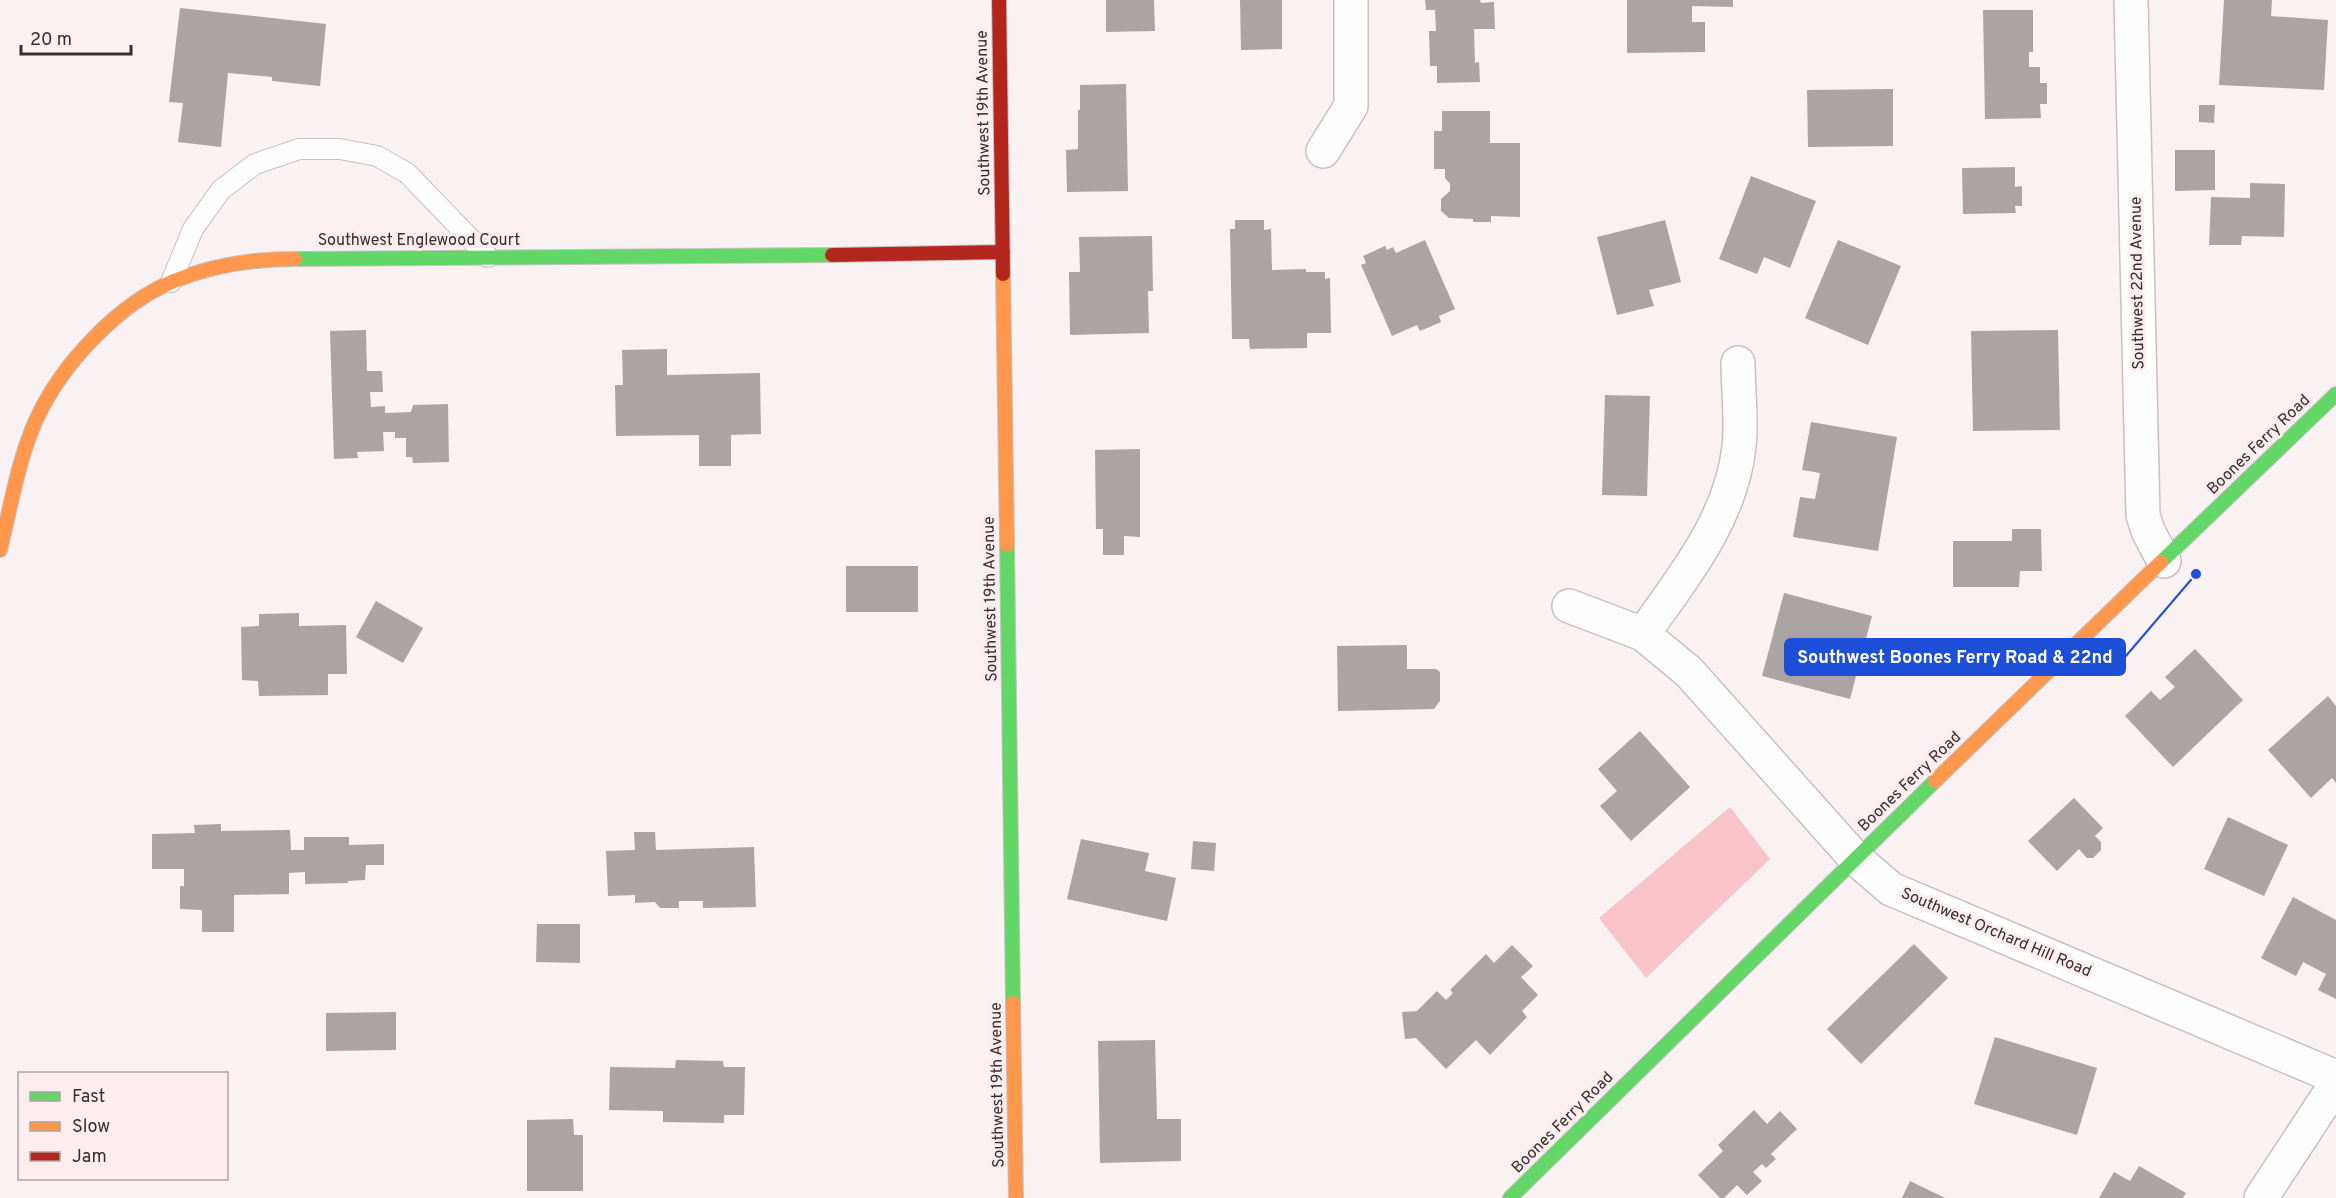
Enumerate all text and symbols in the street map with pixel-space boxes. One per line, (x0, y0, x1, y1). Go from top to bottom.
scale bar (21, 18, 130, 56)
text: 20 m (30, 29, 72, 52)
street label: Southwest 19th Avenue (973, 30, 995, 196)
street label: Southwest 22nd Avenue (2126, 196, 2150, 370)
street label: Southwest Englewood Court (318, 231, 520, 251)
street label: Boones Ferry Road (2203, 391, 2315, 499)
street label: Southwest 19th Avenue (980, 516, 1002, 682)
callout: Southwest Boones Ferry Road & 22nd (1785, 639, 2125, 675)
text: Southwest Boones Ferry Road & 22nd (1797, 647, 2113, 670)
street label: Boones Ferry Road (1854, 728, 1966, 836)
street label: Southwest Orchard Hill Road (1898, 884, 2094, 982)
street label: Southwest 19th Avenue (987, 1002, 1009, 1168)
street label: Boones Ferry Road (1508, 1068, 1618, 1178)
legend (18, 1072, 228, 1180)
text: Fast (72, 1086, 105, 1109)
text: Slow (72, 1116, 110, 1139)
text: Jam (72, 1146, 107, 1169)

